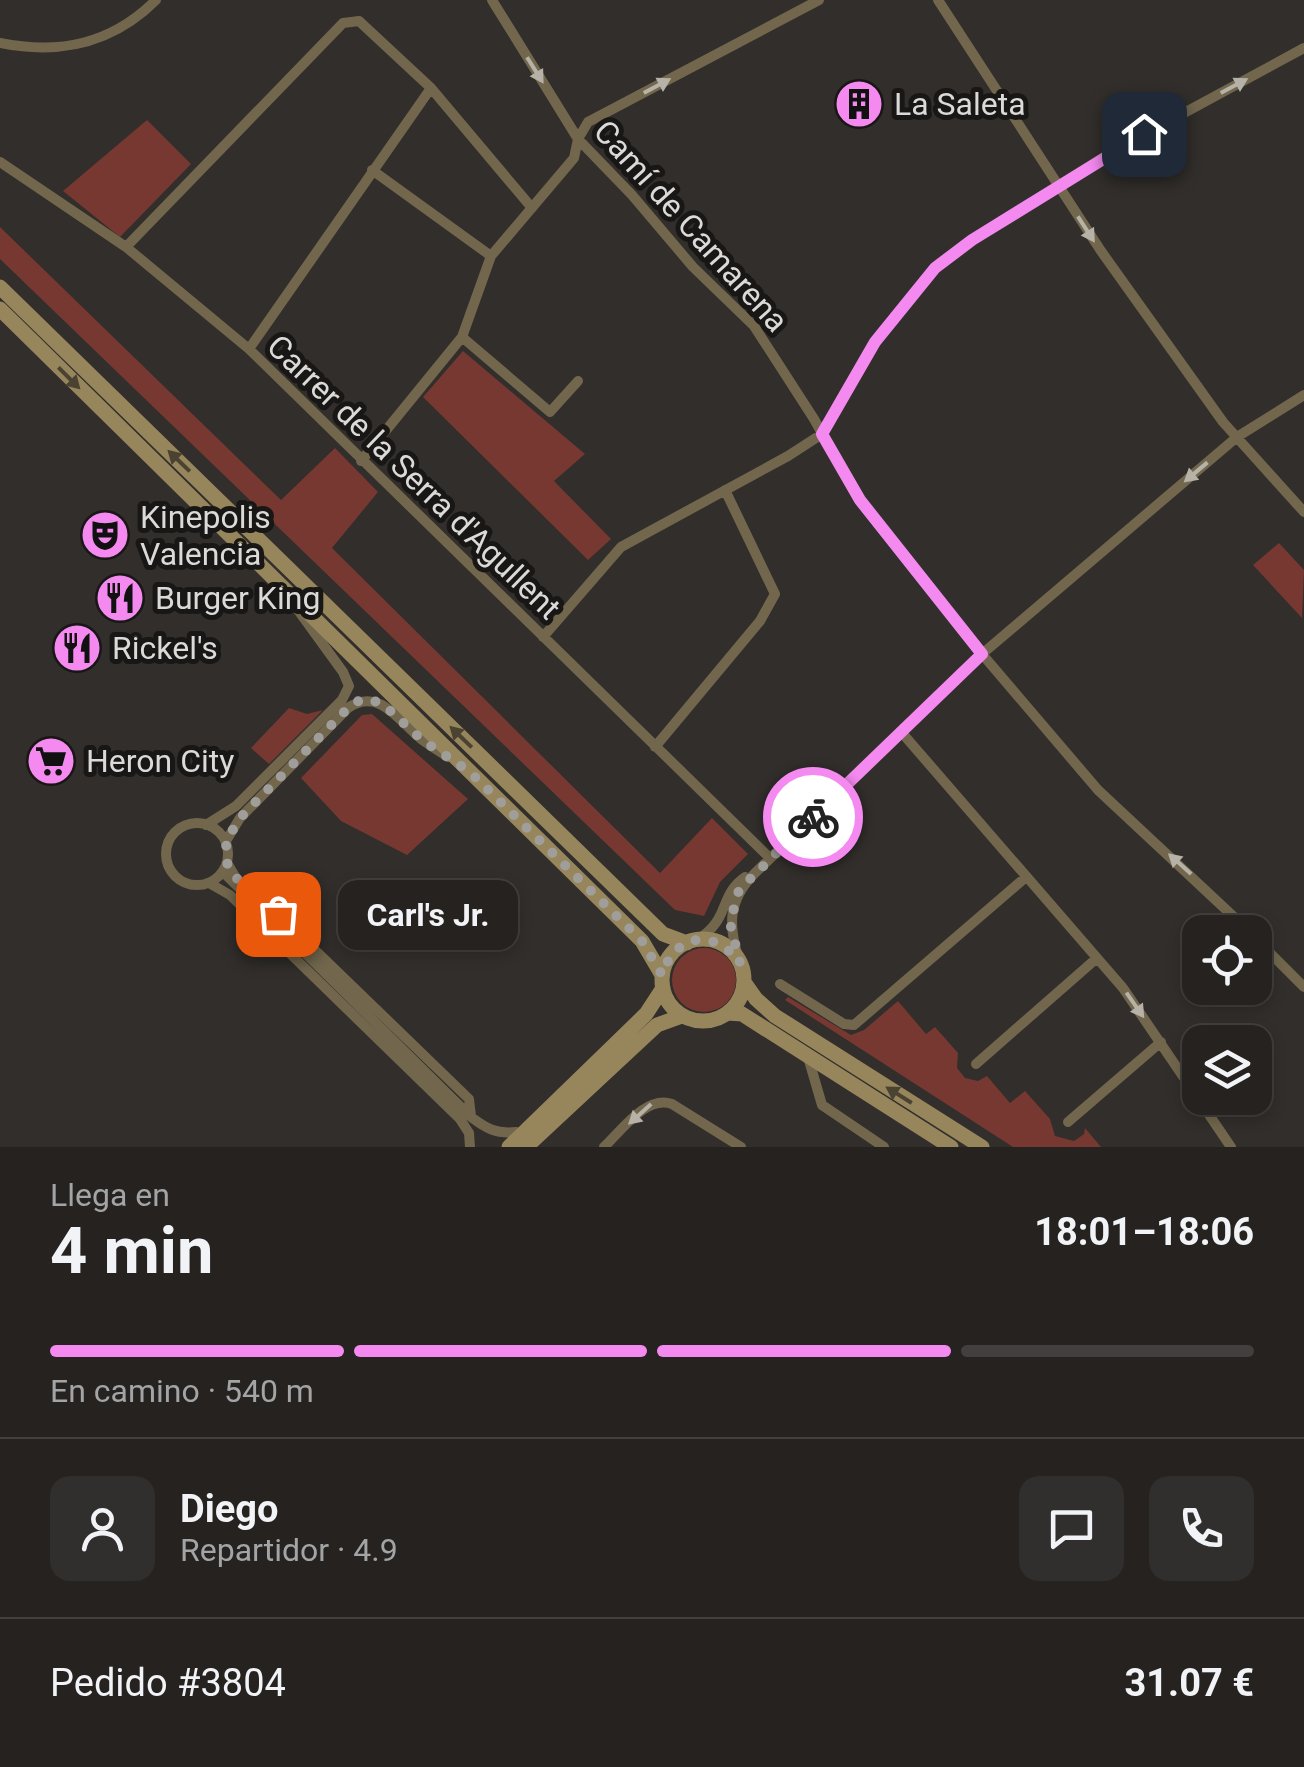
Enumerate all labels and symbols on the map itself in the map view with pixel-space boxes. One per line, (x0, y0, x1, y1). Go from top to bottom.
one-way arrow (526, 56, 543, 84)
one-way arrow (1220, 77, 1249, 94)
one-way arrow (642, 78, 671, 95)
building icon: La Saleta (833, 78, 885, 130)
place label: La Saleta (894, 85, 1026, 123)
pin (1102, 92, 1187, 177)
street label: Camí de Camarena (586, 112, 796, 340)
one-way arrow (1077, 215, 1095, 242)
street label: Carrer de la Serra d'Agullent (260, 327, 568, 627)
one-way arrow (57, 365, 81, 389)
one-way arrow (167, 450, 191, 473)
one-way arrow (1184, 461, 1209, 482)
place label: Kinepolis Valencia (140, 498, 271, 573)
theatre icon: Kinepolis Valencia (79, 509, 131, 561)
restaurant icon: Burger King (94, 572, 146, 624)
place label: Burger King (155, 579, 320, 617)
restaurant icon: Rickel's (51, 622, 103, 674)
place label: Rickel's (112, 629, 218, 667)
one-way arrow (450, 726, 474, 750)
supermarket icon: Heron City (25, 735, 77, 787)
place label: Heron City (86, 742, 234, 780)
courier (763, 767, 863, 867)
one-way arrow (1168, 854, 1193, 876)
pin (236, 872, 321, 957)
callout: Carl's Jr. (338, 879, 518, 949)
one-way arrow (1125, 991, 1144, 1018)
one-way arrow (886, 1086, 913, 1104)
one-way arrow (628, 1102, 652, 1125)

